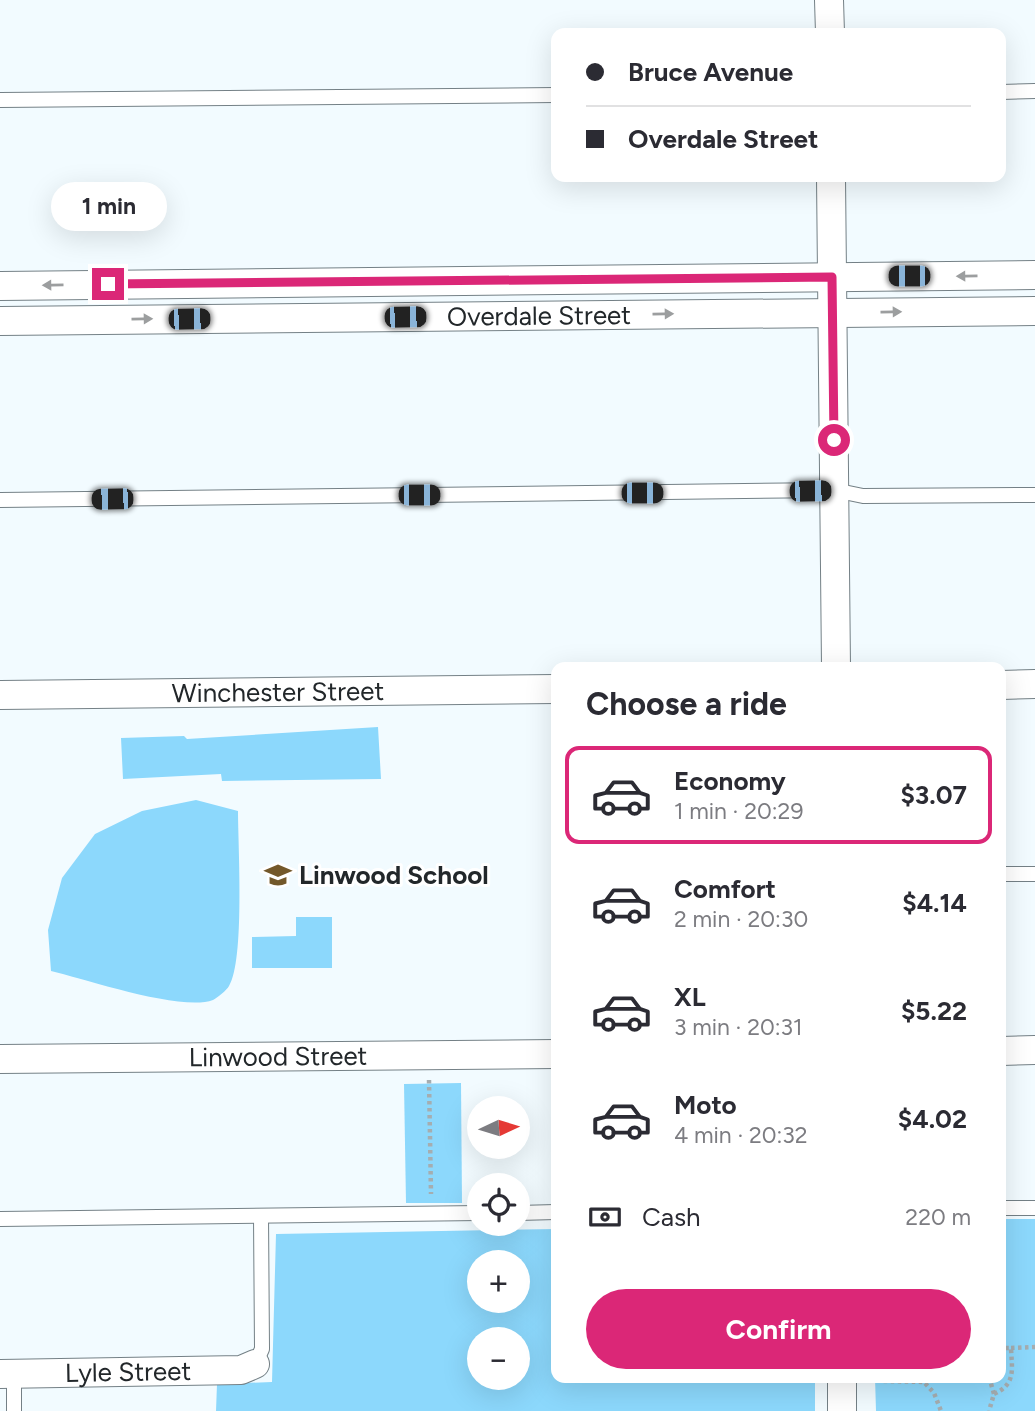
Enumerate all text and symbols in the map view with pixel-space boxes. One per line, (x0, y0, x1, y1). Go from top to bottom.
text: Bruce Avenue (628, 56, 793, 88)
text: Overdale Street (628, 123, 818, 155)
callout: 1 min (50, 182, 166, 232)
text: 1 min (82, 192, 136, 220)
car (889, 266, 931, 287)
route end (92, 268, 124, 300)
one-way arrow (956, 270, 978, 282)
one-way arrow (42, 279, 64, 291)
street label: Overdale Street (447, 299, 631, 333)
car (384, 306, 427, 328)
one-way arrow (880, 306, 902, 318)
car (168, 308, 211, 330)
one-way arrow (652, 308, 674, 320)
one-way arrow (131, 314, 153, 325)
route start (818, 424, 850, 456)
car (789, 480, 832, 502)
car (622, 483, 664, 504)
car (399, 485, 441, 506)
car (91, 488, 134, 510)
street label: Winchester Street (172, 675, 385, 709)
text: Choose a ride (586, 685, 787, 723)
icon: car (590, 764, 653, 827)
text: Economy (674, 765, 786, 797)
text: $3.07 (900, 779, 967, 811)
text: 1 min · 20:29 (674, 797, 803, 825)
place label: Linwood School (299, 859, 489, 891)
school or university icon: Linwood School (263, 860, 293, 890)
icon: car (590, 872, 653, 935)
text: Comfort (674, 873, 776, 905)
text: $4.14 (902, 887, 967, 919)
text: 2 min · 20:30 (674, 905, 808, 933)
icon: car (590, 980, 653, 1043)
text: XL (674, 981, 706, 1013)
text: $5.22 (901, 995, 967, 1027)
text: 3 min · 20:31 (674, 1013, 803, 1041)
street label: Linwood Street (188, 1040, 368, 1073)
icon: car (590, 1088, 653, 1151)
text: Moto (674, 1089, 737, 1121)
north arrow (467, 1096, 530, 1158)
map controls (467, 1096, 530, 1390)
text: $4.02 (898, 1103, 967, 1135)
text: 4 min · 20:32 (674, 1121, 808, 1149)
button: locate (467, 1173, 530, 1236)
icon: cash (586, 1198, 624, 1236)
text: Cash (642, 1201, 701, 1233)
text: 220 m (905, 1203, 971, 1231)
button: + (467, 1250, 530, 1313)
button: Confirm (586, 1289, 971, 1369)
button: − (467, 1327, 530, 1390)
street label: Lyle Street (65, 1355, 192, 1389)

